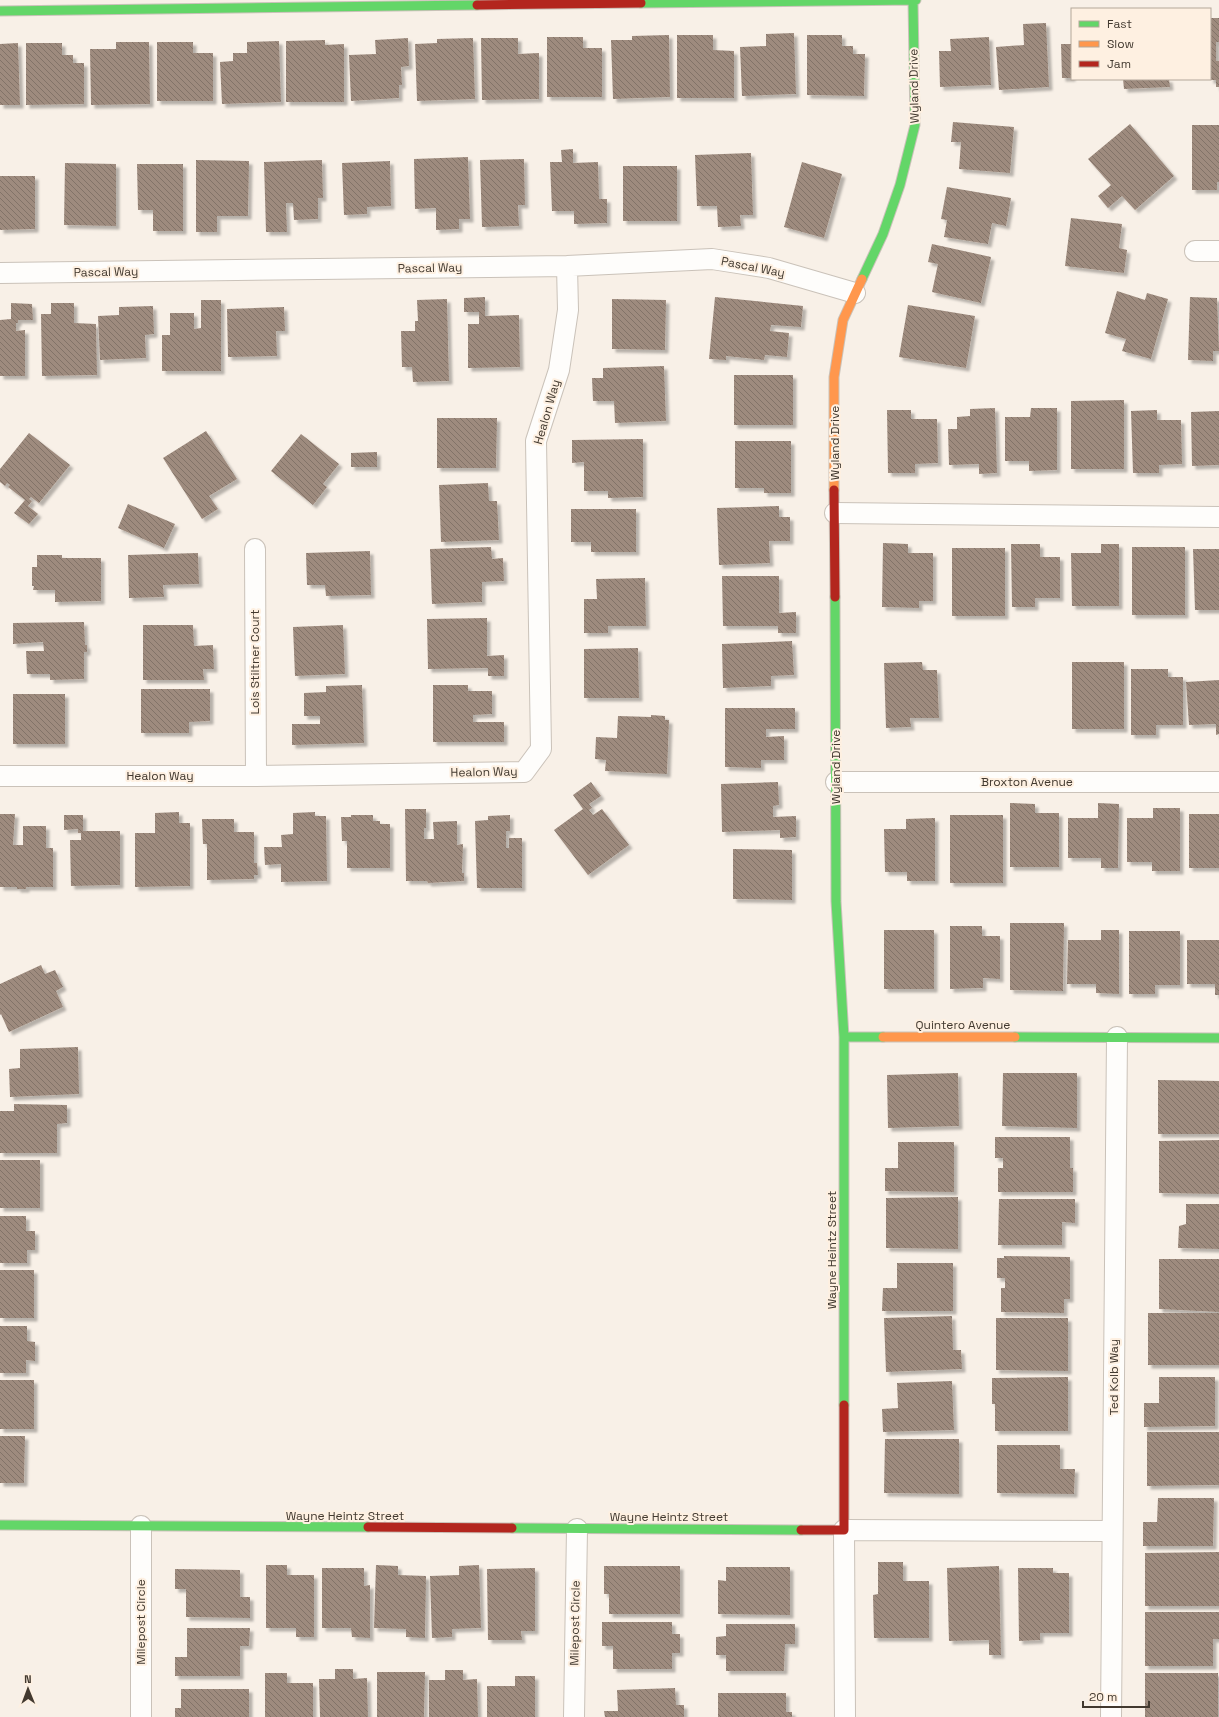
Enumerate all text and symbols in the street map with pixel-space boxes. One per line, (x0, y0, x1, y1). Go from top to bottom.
legend (1071, 8, 1211, 80)
text: Fast (1107, 16, 1132, 32)
text: Slow (1107, 36, 1134, 52)
street label: Wyland Drive (905, 49, 923, 123)
text: Jam (1107, 56, 1131, 72)
street label: Pascal Way (720, 253, 786, 281)
street label: Pascal Way (397, 259, 463, 277)
street label: Pascal Way (73, 263, 139, 281)
street label: Healon Way (530, 378, 564, 446)
street label: Wyland Drive (827, 406, 843, 480)
street label: Lois Stiltner Court (247, 609, 263, 715)
street label: Wyland Drive (828, 730, 844, 804)
street label: Healon Way (450, 763, 518, 781)
street label: Healon Way (126, 768, 194, 784)
street label: Broxton Avenue (981, 774, 1073, 790)
street label: Quintero Avenue (916, 1017, 1010, 1033)
street label: Wayne Heintz Street (824, 1191, 840, 1309)
street label: Ted Kolb Way (1106, 1339, 1122, 1415)
street label: Wayne Heintz Street (286, 1508, 404, 1524)
street label: Wayne Heintz Street (610, 1509, 728, 1525)
street label: Milepost Circle (133, 1579, 149, 1665)
street label: Milepost Circle (566, 1580, 584, 1666)
north arrow (8, 1669, 48, 1709)
text: N (24, 1672, 32, 1686)
scale bar (1083, 1683, 1149, 1709)
text: 20 m (1089, 1689, 1117, 1705)

